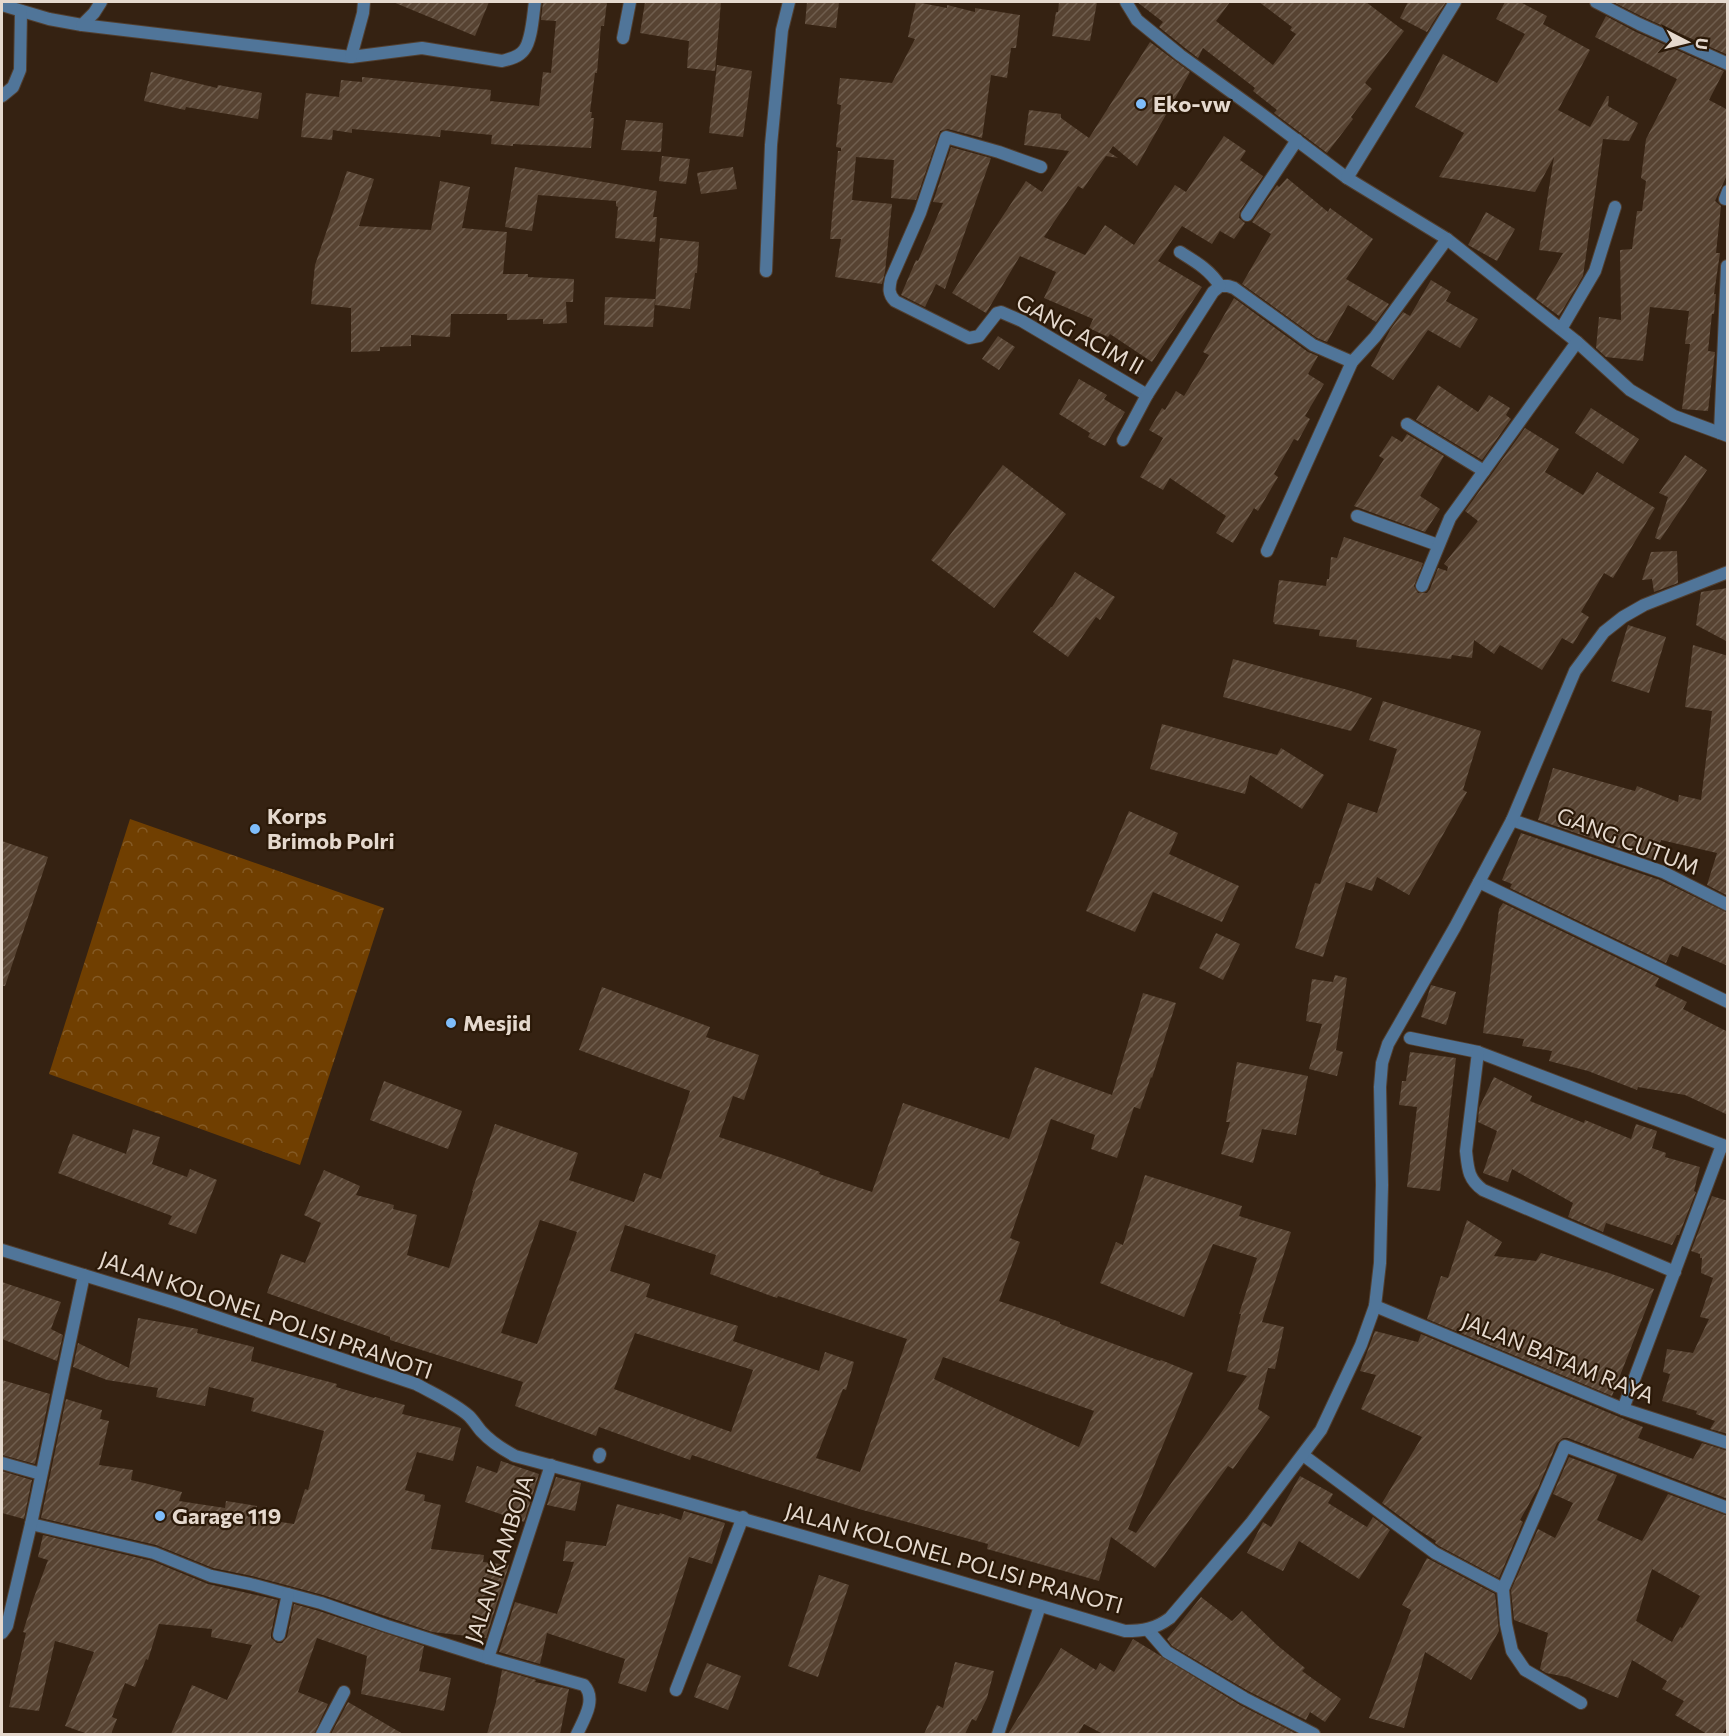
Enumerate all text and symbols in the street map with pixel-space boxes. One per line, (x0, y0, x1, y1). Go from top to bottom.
north arrow (1657, 12, 1717, 72)
text: U (1692, 37, 1713, 51)
place label: Eko-vw (1153, 90, 1231, 117)
marker: Eko-vw (1134, 97, 1148, 111)
street label: GANG ACIM II (1012, 287, 1149, 380)
street label: GANG CUTUM (1553, 801, 1703, 880)
place label: Korps Brimob Polri (267, 802, 395, 854)
marker: Korps Brimob Polri (248, 822, 262, 836)
place label: Mesjid (463, 1009, 531, 1036)
marker: Mesjid (444, 1016, 458, 1030)
street label: JALAN KOLONEL POLISI PRANOTI (96, 1245, 436, 1384)
street label: JALAN BATAM RAYA (1458, 1306, 1659, 1409)
street label: JALAN KAMBOJA (459, 1471, 538, 1646)
street label: JALAN KOLONEL POLISI PRANOTI (782, 1496, 1126, 1619)
place label: Garage 119 (172, 1502, 281, 1529)
marker: Garage 119 (153, 1509, 167, 1523)

